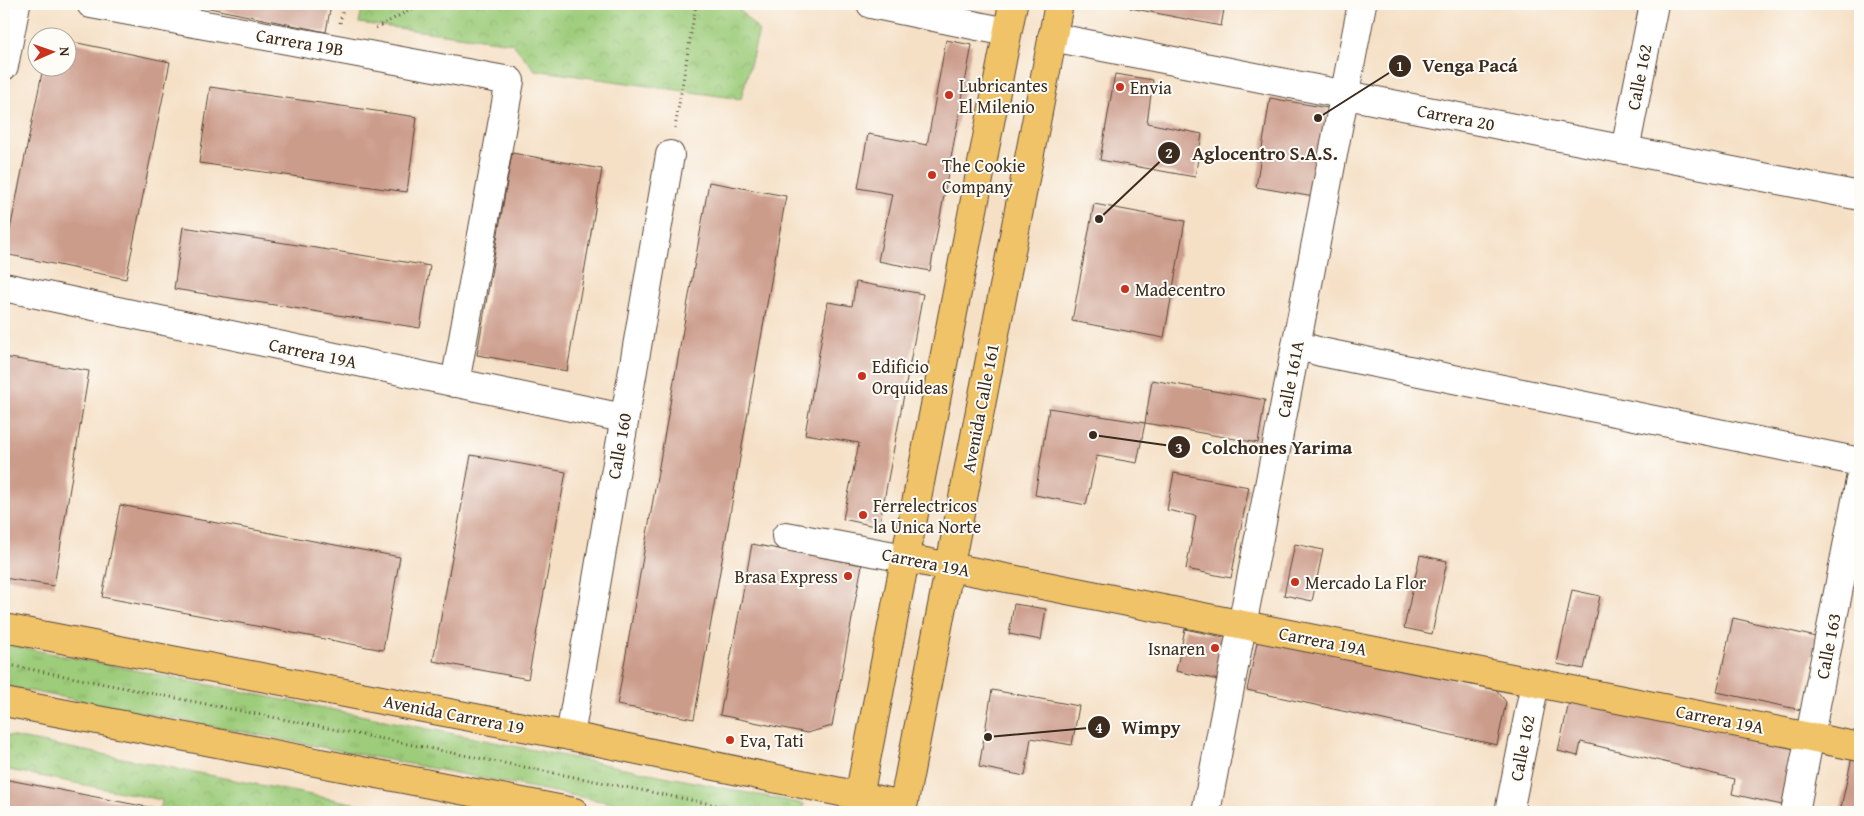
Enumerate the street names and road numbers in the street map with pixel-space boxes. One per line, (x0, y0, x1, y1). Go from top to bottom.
street label: Carrera 19B (254, 21, 346, 63)
street label: Calle 162 (1619, 42, 1659, 112)
street label: Carrera 20 (1415, 96, 1497, 138)
street label: Carrera 19A (267, 331, 360, 376)
street label: Calle 161A (1269, 338, 1311, 420)
street label: Avenida Calle 161 (954, 341, 1006, 475)
street label: Calle 160 (600, 410, 638, 481)
street label: Carrera 19A (880, 540, 972, 584)
street label: Calle 163 (1808, 611, 1848, 681)
street label: Carrera 19A (1277, 619, 1369, 663)
street label: Avenida Carrera 19 (381, 687, 527, 741)
street label: Carrera 19A (1674, 697, 1766, 741)
street label: Calle 162 (1502, 713, 1542, 783)

